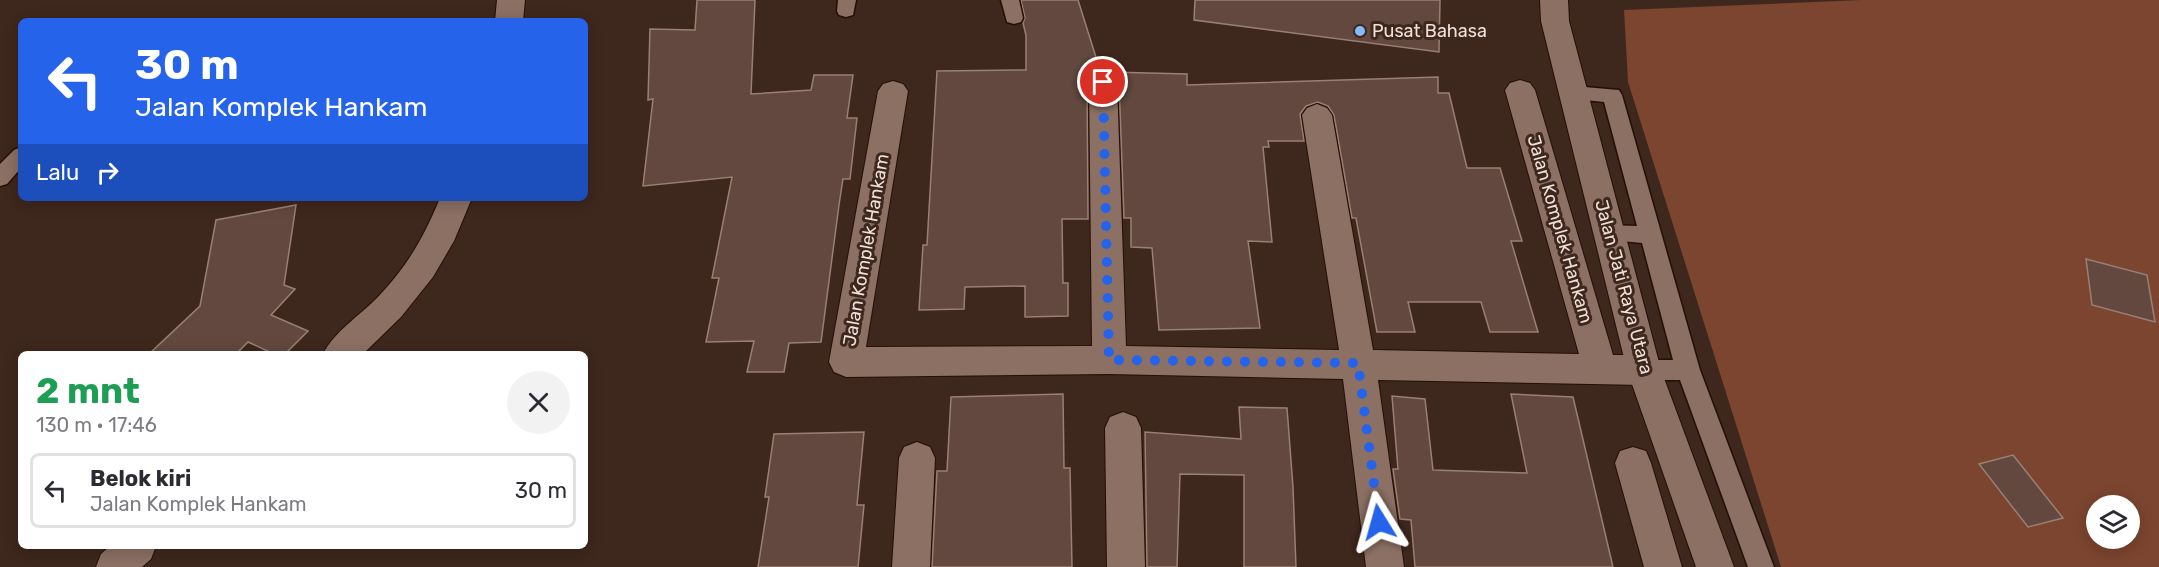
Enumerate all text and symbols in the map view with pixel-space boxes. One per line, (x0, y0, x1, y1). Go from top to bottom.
place label: Pusat Bahasa (1372, 20, 1487, 42)
marker: Pusat Bahasa (1353, 24, 1367, 38)
text: 30 m (135, 40, 239, 90)
icon: left (36, 42, 114, 120)
pin (1077, 56, 1128, 107)
icon: arrive (1086, 65, 1119, 98)
text: Jalan Komplek Hankam (135, 91, 427, 123)
street label: Jalan Komplek Hankam (1523, 132, 1597, 326)
street label: Jalan Komplek Hankam (838, 152, 894, 348)
icon: right (91, 156, 124, 189)
text: Lalu (36, 159, 79, 186)
street label: Jalan Jati Raya Utara (1590, 197, 1658, 377)
text: 2 mnt (36, 369, 140, 412)
button: close (507, 371, 570, 434)
text: 130 m · 17:46 (36, 413, 157, 437)
text: Belok kiri (90, 465, 191, 492)
icon: left (39, 474, 72, 507)
text: 30 m (515, 477, 567, 504)
position arrow (1347, 490, 1411, 554)
text: Jalan Komplek Hankam (90, 492, 307, 516)
map controls (2086, 495, 2140, 549)
button: layers (2086, 495, 2140, 549)

